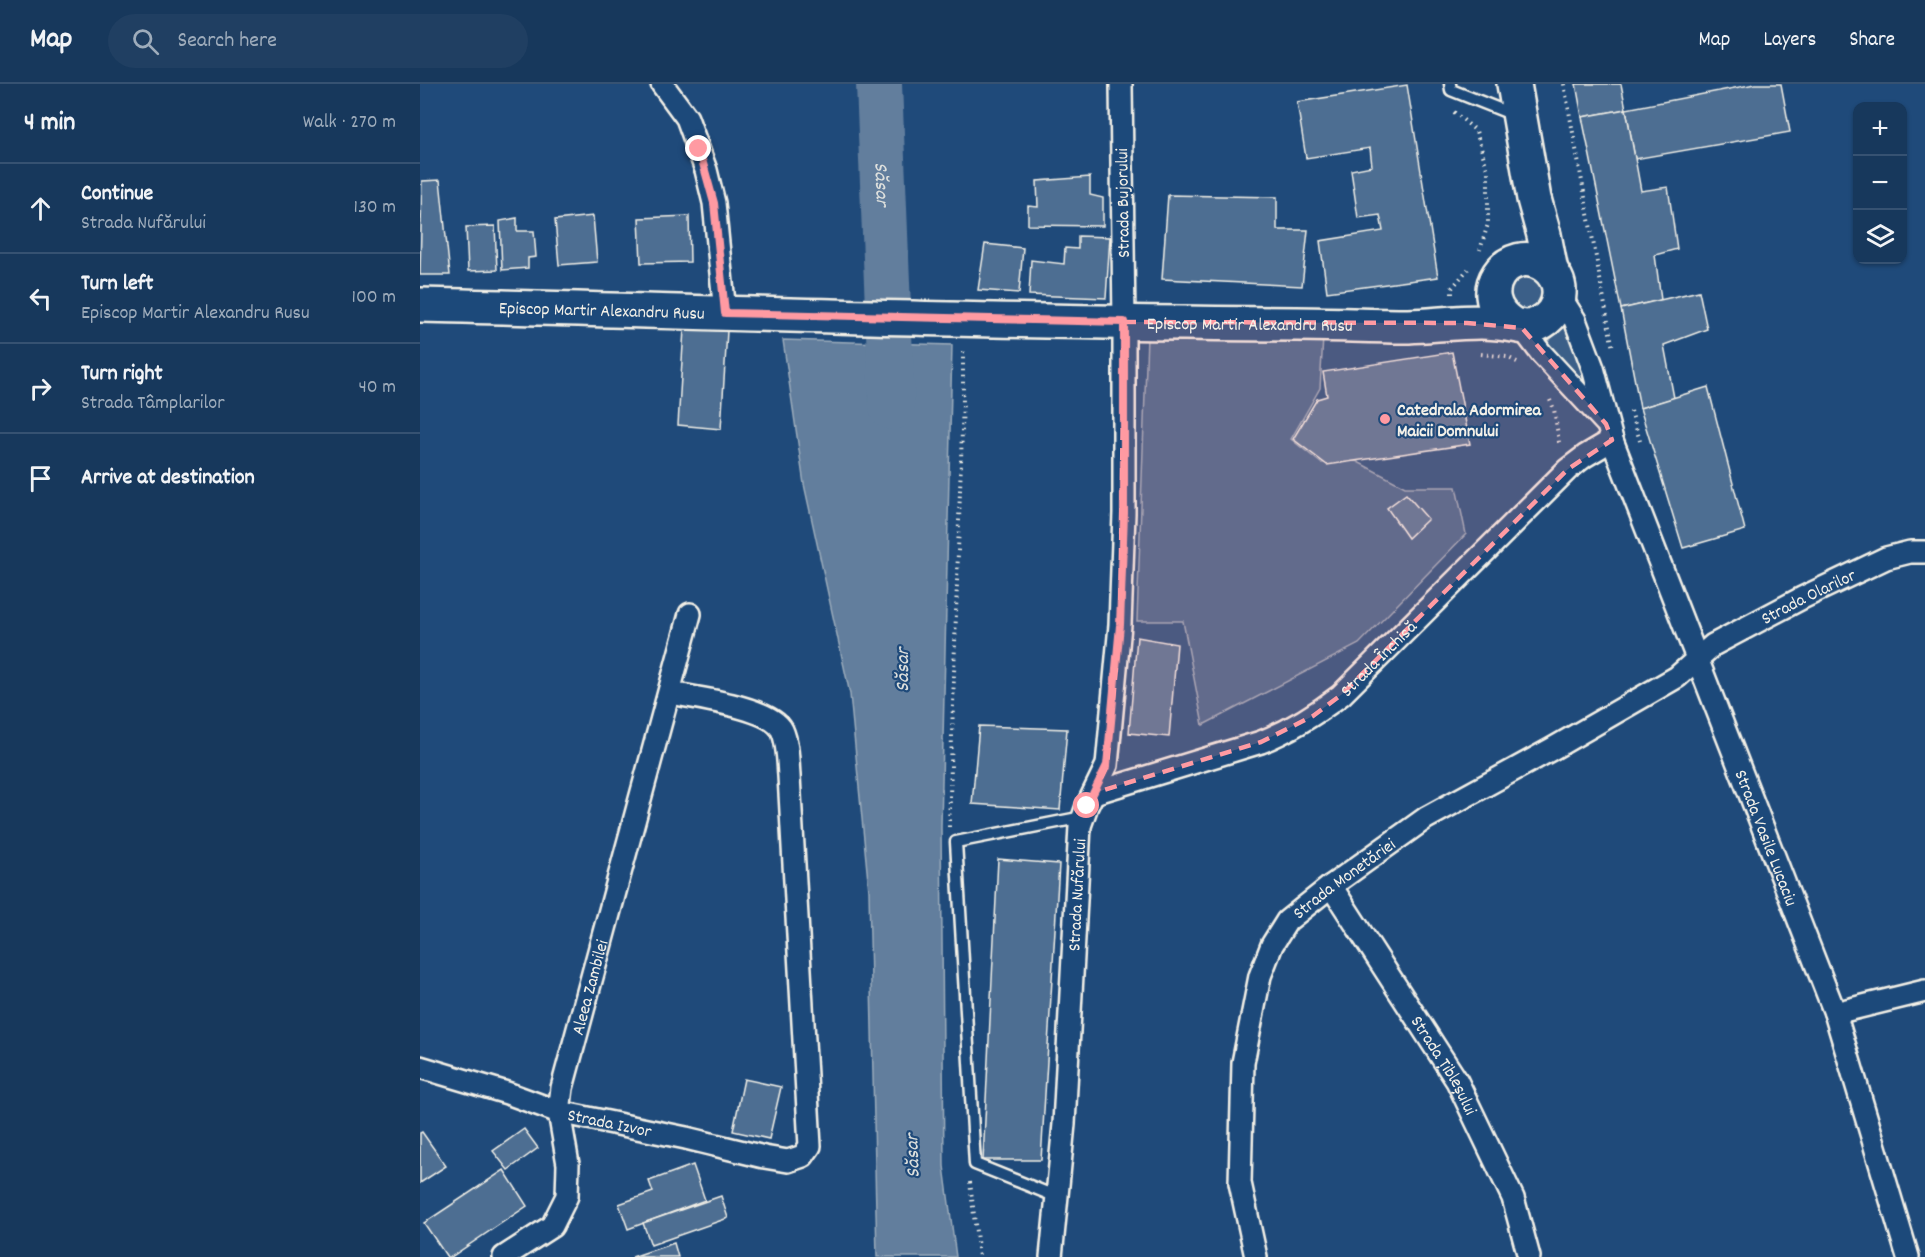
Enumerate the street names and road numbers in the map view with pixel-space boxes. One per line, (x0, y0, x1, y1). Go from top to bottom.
street label: Strada Bujorului (1111, 148, 1138, 258)
street label: Episcop Martir Alexandru Rusu (499, 297, 705, 328)
street label: Episcop Martir Alexandru Rusu (1147, 313, 1353, 340)
street label: Strada Olarilor (1757, 564, 1861, 632)
street label: Strada Închisă (1336, 616, 1424, 704)
street label: Strada Vasile Lucaciu (1727, 767, 1802, 910)
street label: Strada Monetăriei (1288, 834, 1402, 927)
street label: Strada Nufărului (1063, 838, 1094, 952)
street label: Aleea Zambilei (567, 937, 616, 1038)
street label: Strada Țibleșului (1403, 1012, 1481, 1120)
street label: Strada Izvor (565, 1104, 654, 1146)

